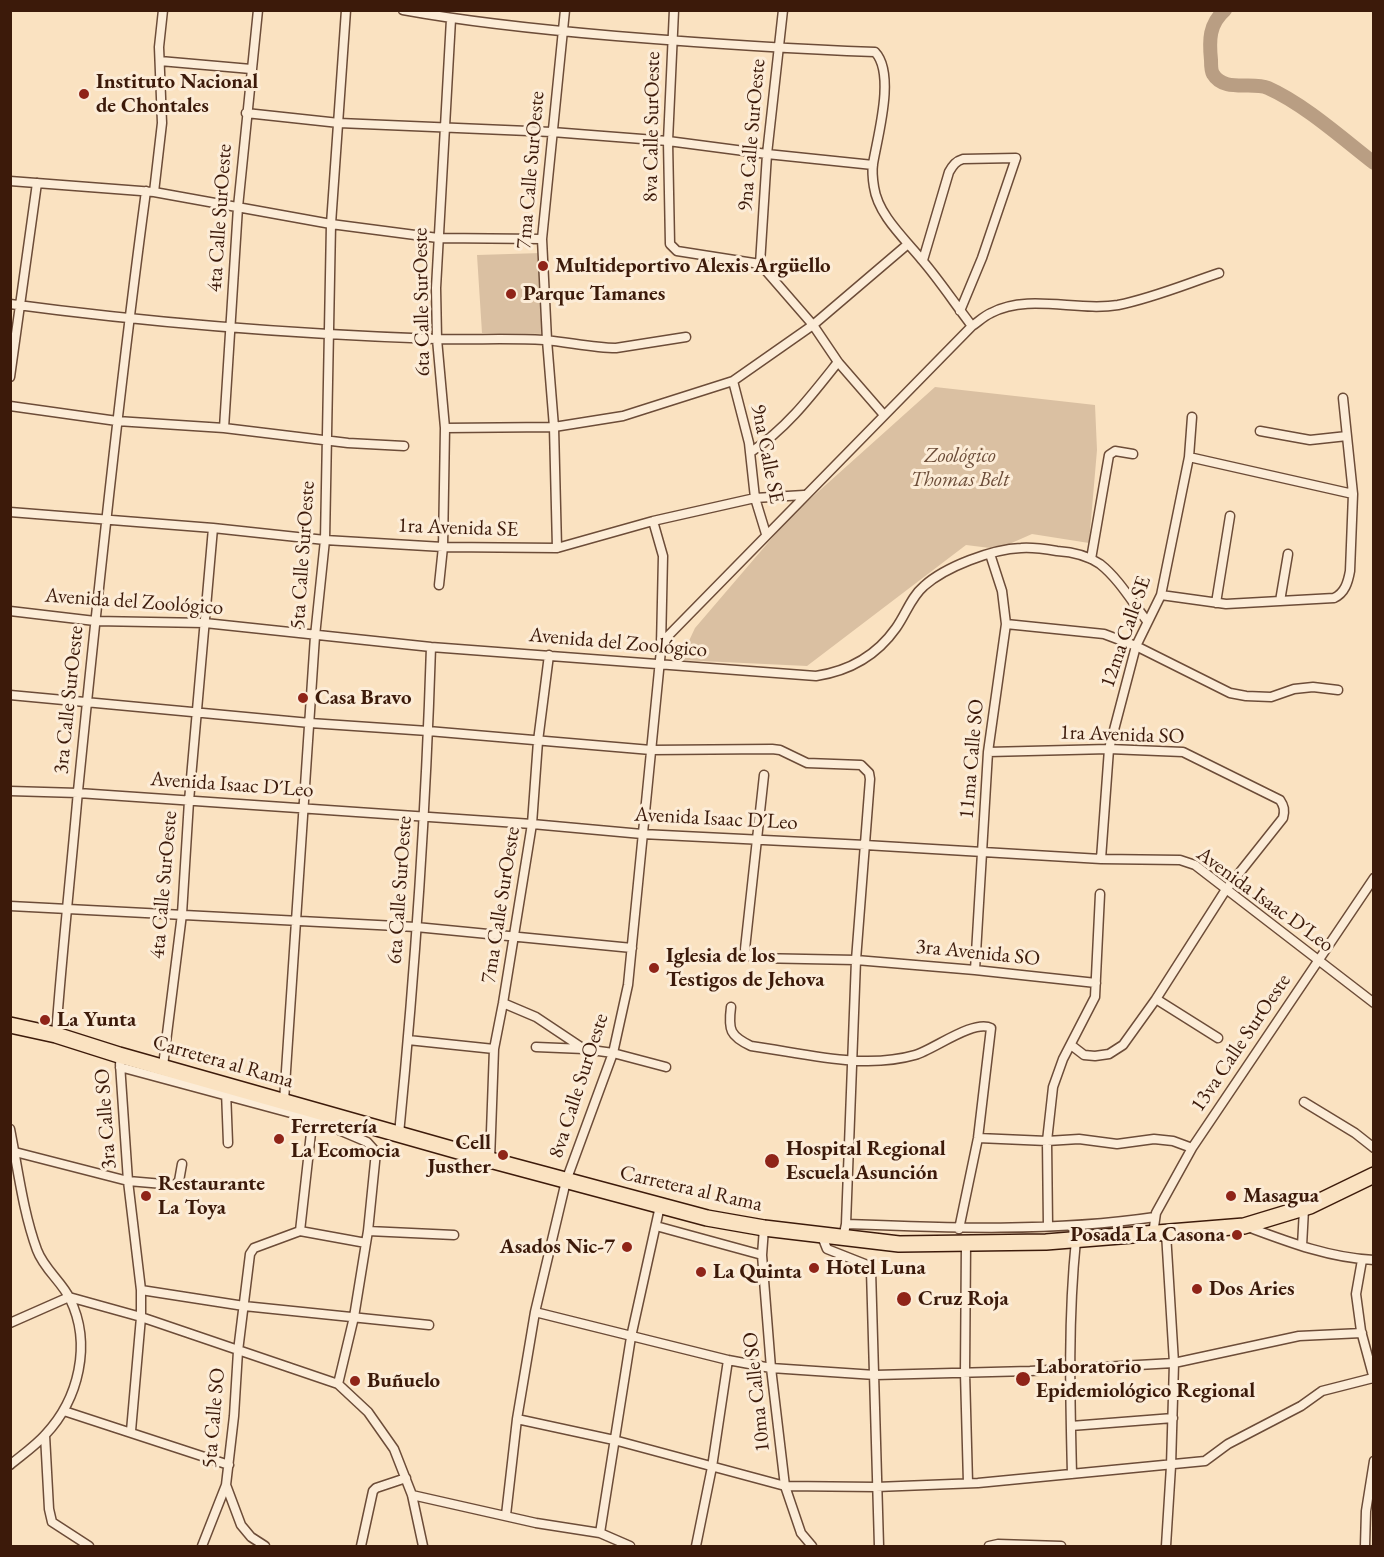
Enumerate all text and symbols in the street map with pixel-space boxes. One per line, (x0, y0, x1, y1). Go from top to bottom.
street label: 8va Calle SurOeste (638, 51, 666, 203)
street label: 9na Calle SurOeste (733, 58, 771, 212)
place label: Instituto Nacional de Chontales (96, 69, 258, 119)
marker: Instituto Nacional de Chontales (77, 87, 91, 101)
street label: 7ma Calle SurOeste (512, 90, 550, 250)
street label: 4ta Calle SurOeste (202, 143, 238, 293)
street label: 6ta Calle SurOeste (408, 227, 436, 377)
place label: Multideportivo Alexis Argüello (555, 253, 831, 279)
marker: Multideportivo Alexis Argüello (536, 259, 550, 273)
place label: Parque Tamanes (523, 281, 665, 307)
marker: Parque Tamanes (504, 287, 518, 301)
street label: 9na Calle SE (745, 402, 789, 506)
park label: Zoológico Thomas Belt (911, 443, 1009, 493)
street label: 5ta Calle SurOeste (285, 480, 321, 630)
street label: 1ra Avenida SE (397, 513, 519, 543)
street label: 12ma Calle SE (1095, 573, 1157, 691)
street label: Avenida del Zoológico (44, 583, 224, 621)
street label: Avenida del Zoológico (528, 623, 708, 663)
street label: 3ra Calle SurOeste (49, 625, 89, 775)
place label: Casa Bravo (315, 685, 411, 711)
marker: Casa Bravo (296, 691, 310, 705)
street label: 11ma Calle SO (954, 698, 990, 820)
street label: 1ra Avenida SO (1059, 720, 1185, 750)
street label: Avenida Isaac D´Leo (150, 767, 314, 803)
street label: Avenida Isaac D´Leo (634, 802, 798, 836)
street label: 4ta Calle SurOeste (145, 810, 183, 960)
street label: 6ta Calle SurOeste (382, 815, 418, 965)
street label: 7ma Calle SurOeste (476, 825, 526, 985)
street label: Avenida Isaac D´Leo (1191, 842, 1339, 958)
street label: 3ra Avenida SO (915, 934, 1041, 972)
place label: Iglesia de los Testigos de Jehova (666, 943, 824, 993)
marker: Iglesia de los Testigos de Jehova (647, 961, 661, 975)
street label: 13va Calle SurOeste (1186, 969, 1296, 1117)
place label: La Yunta (57, 1007, 136, 1033)
street label: 8va Calle SurOeste (544, 1010, 614, 1162)
marker: La Yunta (38, 1013, 52, 1027)
street label: Carretera al Rama (150, 1030, 296, 1094)
street label: 3ra Calle SO (90, 1068, 122, 1170)
place label: Ferretería La Ecomocia (291, 1114, 400, 1164)
place label: Cell Justher (428, 1130, 491, 1180)
marker: Ferretería La Ecomocia (272, 1132, 286, 1146)
place label: Hospital Regional Escuela Asunción (786, 1136, 946, 1186)
marker: Cell Justher (496, 1148, 510, 1162)
marker: Hospital Regional Escuela Asunción (763, 1152, 781, 1170)
street label: Carretera al Rama (617, 1160, 765, 1218)
place label: Restaurante La Toya (158, 1171, 265, 1221)
place label: Masagua (1243, 1183, 1319, 1209)
marker: Restaurante La Toya (139, 1189, 153, 1203)
marker: Masagua (1224, 1189, 1238, 1203)
place label: Posada La Casona (1070, 1222, 1225, 1248)
marker: Posada La Casona (1230, 1228, 1244, 1242)
place label: Asados Nic-7 (500, 1234, 615, 1260)
marker: Asados Nic-7 (620, 1240, 634, 1254)
place label: Hotel Luna (826, 1255, 926, 1281)
place label: La Quinta (713, 1259, 802, 1285)
marker: Hotel Luna (807, 1261, 821, 1275)
marker: La Quinta (694, 1265, 708, 1279)
place label: Dos Aries (1209, 1276, 1295, 1302)
marker: Dos Aries (1190, 1282, 1204, 1296)
place label: Cruz Roja (918, 1286, 1009, 1312)
marker: Cruz Roja (895, 1290, 913, 1308)
street label: 10ma Calle SO (738, 1331, 776, 1453)
place label: Laboratorio Epidemiológico Regional (1036, 1354, 1255, 1404)
street label: 5ta Calle SO (197, 1367, 231, 1469)
place label: Buñuelo (367, 1368, 440, 1394)
marker: Laboratorio Epidemiológico Regional (1014, 1370, 1032, 1388)
marker: Buñuelo (348, 1374, 362, 1388)

